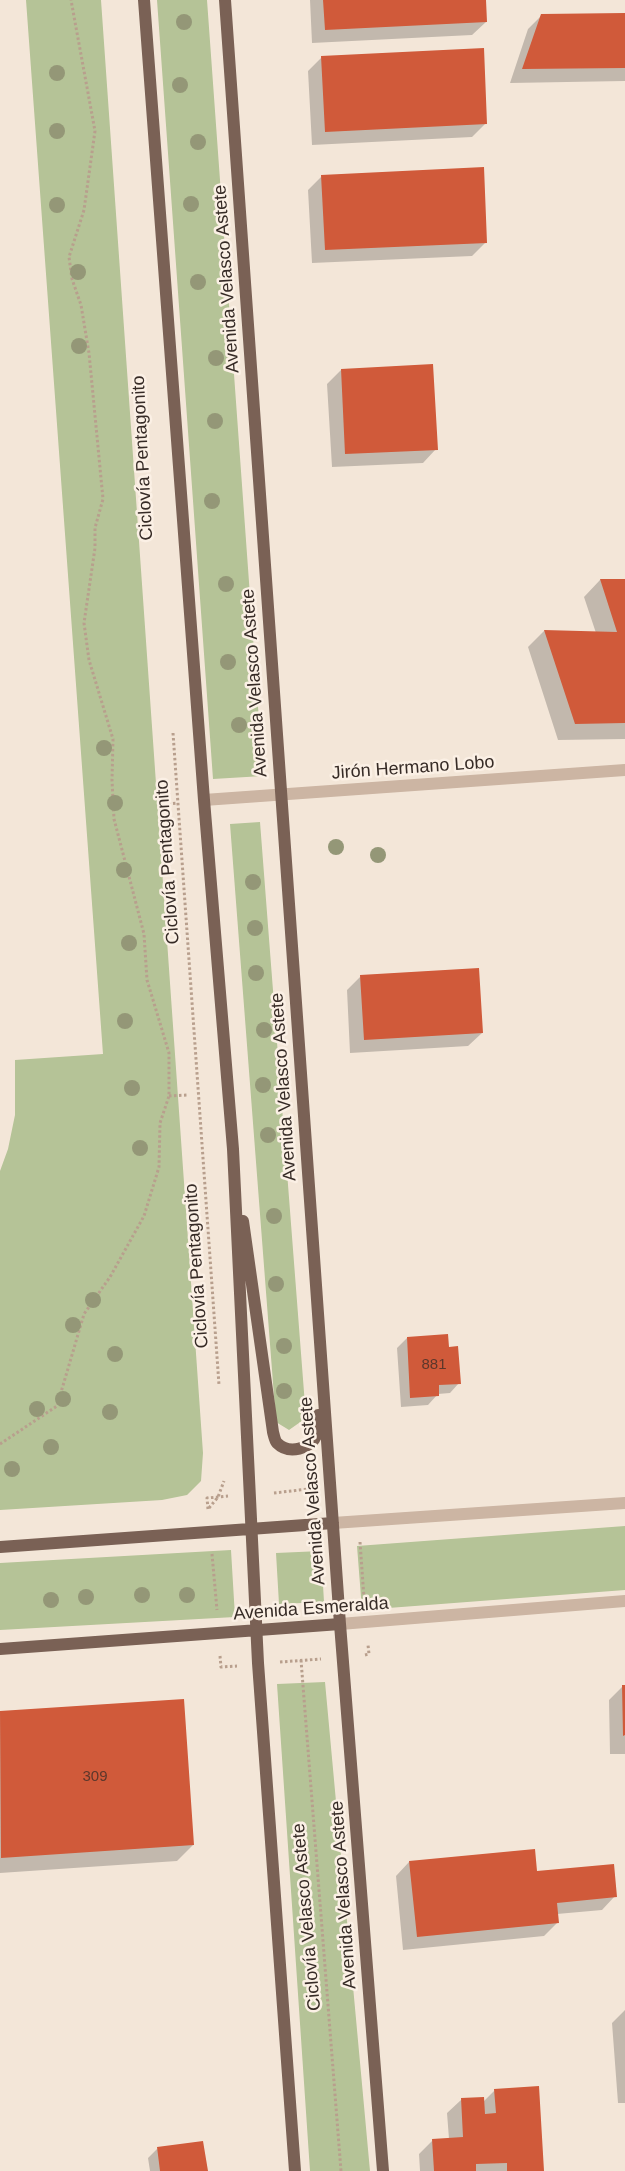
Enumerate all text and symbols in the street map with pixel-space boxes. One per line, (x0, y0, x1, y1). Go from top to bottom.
street label: Avenida Velasco Astete (210, 184, 244, 374)
street label: Ciclovía Pentagonito (128, 375, 158, 541)
street label: Avenida Velasco Astete (238, 588, 272, 778)
street label: Jirón Hermano Lobo (331, 752, 495, 784)
street label: Ciclovía Pentagonito (151, 779, 185, 945)
street label: Avenida Velasco Astete (267, 992, 301, 1182)
street label: Ciclovía Pentagonito (180, 1183, 214, 1349)
house number: 881 (421, 1356, 447, 1374)
street label: Avenida Velasco Astete (296, 1396, 330, 1586)
street label: Avenida Esmeralda (233, 1593, 389, 1625)
house number: 309 (82, 1768, 108, 1786)
street label: Avenida Velasco Astete (327, 1800, 361, 1990)
street label: Ciclovía Velasco Astete (288, 1822, 326, 2012)

